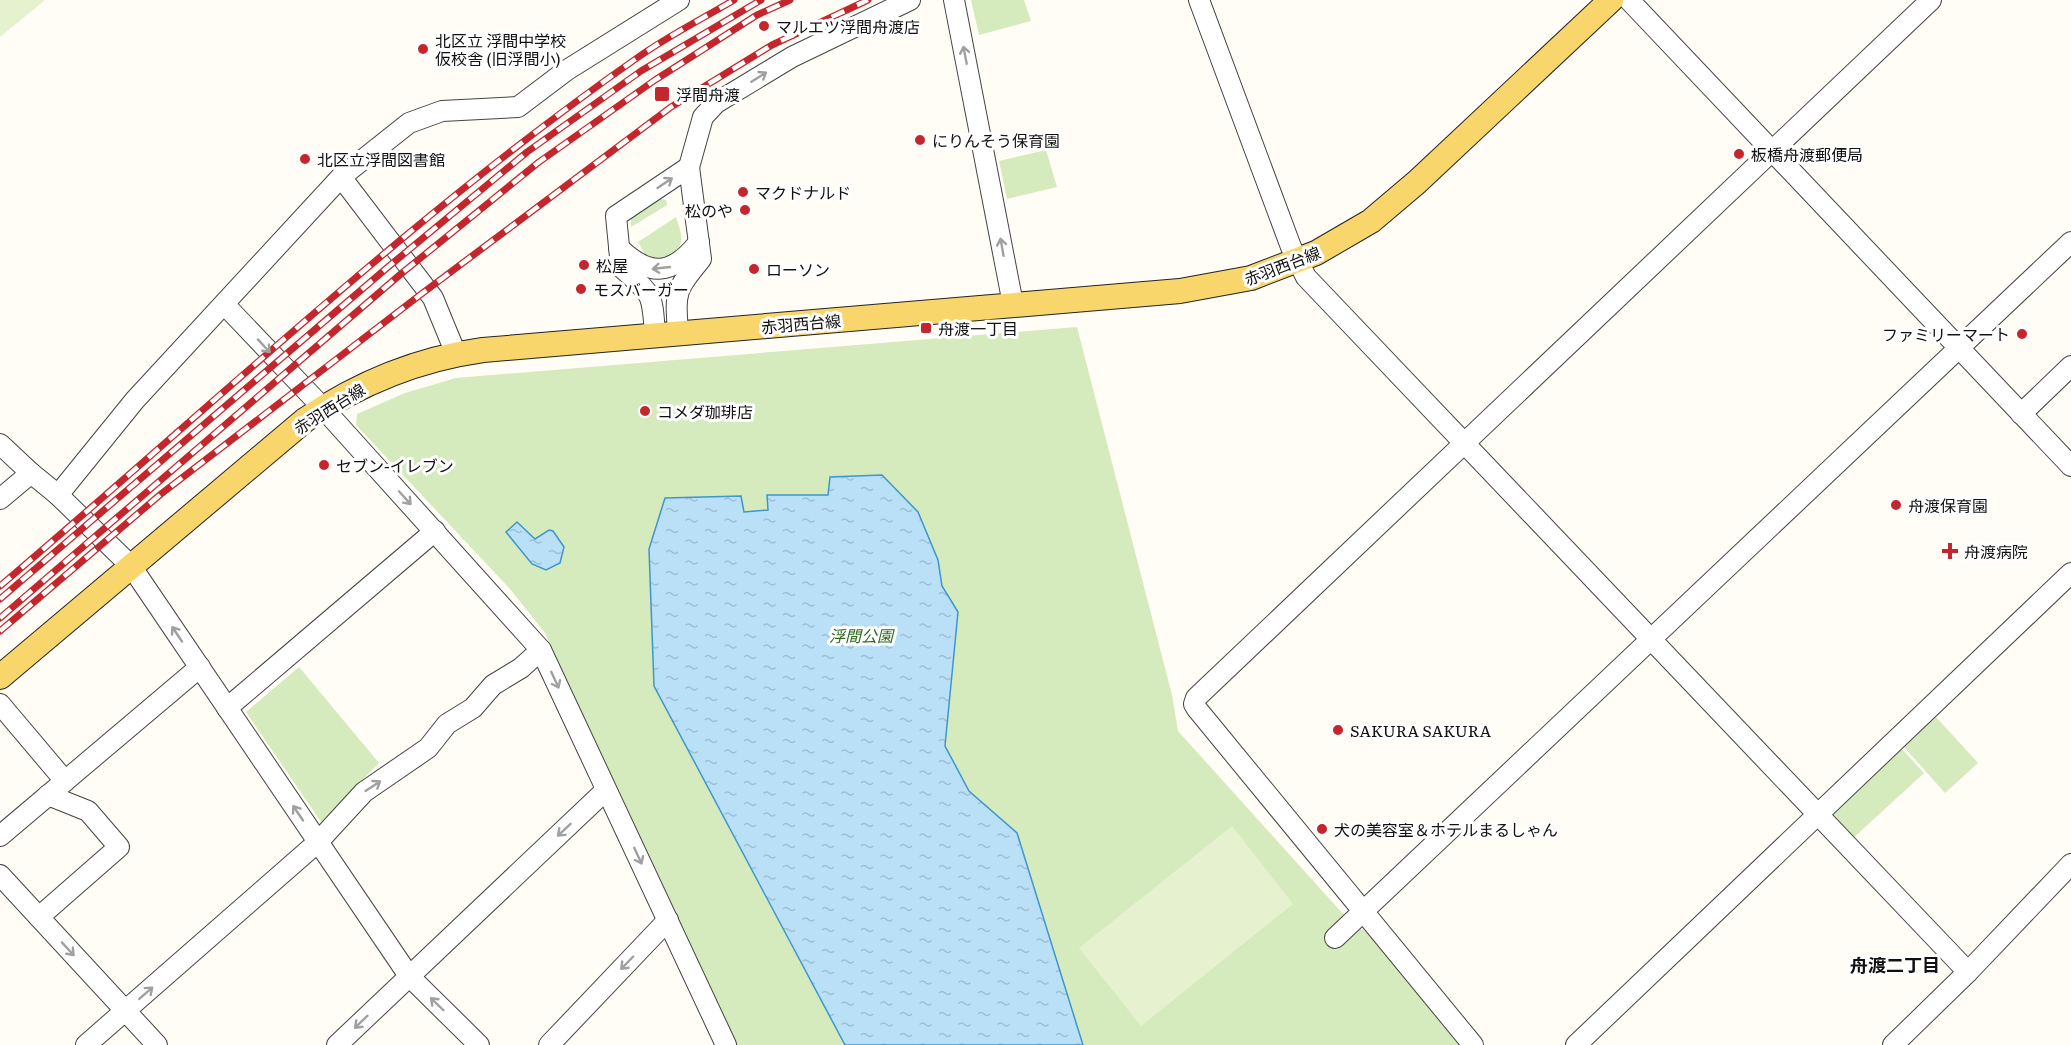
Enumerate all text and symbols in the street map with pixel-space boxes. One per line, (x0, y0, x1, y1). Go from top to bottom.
place label: マルエツ浮間舟渡店 (776, 14, 920, 38)
marker: マルエツ浮間舟渡店 (757, 19, 771, 33)
place label: 北区立 浮間中学校 仮校舎 (旧浮間小) (435, 28, 566, 70)
marker: 北区立 浮間中学校 仮校舎 (旧浮間小) (416, 42, 430, 56)
one-way arrow (959, 46, 971, 65)
one-way arrow (750, 71, 767, 83)
place label: 浮間舟渡 (676, 82, 740, 106)
marker: 浮間舟渡 (653, 85, 671, 103)
place label: にりんそう保育園 (932, 128, 1060, 152)
marker: にりんそう保育園 (913, 133, 927, 147)
place label: 板橋舟渡郵便局 (1751, 142, 1863, 166)
place label: 北区立浮間図書館 (317, 147, 445, 171)
marker: 板橋舟渡郵便局 (1732, 147, 1746, 161)
marker: 北区立浮間図書館 (298, 152, 312, 166)
one-way arrow (656, 177, 673, 189)
place label: マクドナルド (755, 180, 851, 204)
marker: マクドナルド (736, 185, 750, 199)
place label: 松のや (685, 198, 733, 222)
marker: 松のや (738, 203, 752, 217)
one-way arrow (997, 237, 1008, 257)
street label: 赤羽西台線 (1240, 239, 1324, 291)
place label: 松屋 (596, 253, 628, 277)
place label: ローソン (766, 257, 830, 281)
marker: 松屋 (577, 258, 591, 272)
marker: ローソン (747, 262, 761, 276)
one-way arrow (652, 263, 671, 274)
place label: モスバーガー (593, 277, 689, 301)
marker: モスバーガー (574, 282, 588, 296)
street label: 赤羽西台線 (760, 308, 842, 338)
place label: 舟渡一丁目 (938, 316, 1018, 340)
marker: 舟渡一丁目 (919, 321, 933, 335)
place label: ファミリーマート (1882, 322, 2010, 346)
marker: ファミリーマート (2015, 327, 2029, 341)
one-way arrow (257, 339, 271, 354)
street label: 赤羽西台線 (289, 377, 369, 439)
place label: コメダ珈琲店 (657, 399, 753, 423)
marker: コメダ珈琲店 (638, 404, 652, 418)
place label: セブン-イレブン (336, 453, 454, 477)
marker: セブン-イレブン (317, 458, 331, 472)
one-way arrow (398, 490, 412, 505)
place label: 舟渡保育園 (1908, 493, 1988, 517)
marker: 舟渡保育園 (1889, 498, 1903, 512)
place label: 舟渡病院 (1964, 539, 2028, 563)
marker: 舟渡病院 (1941, 542, 1959, 560)
park label: 浮間公園 (829, 623, 895, 647)
one-way arrow (171, 626, 183, 643)
one-way arrow (549, 670, 561, 688)
place label: SAKURA SAKURA (1350, 718, 1491, 742)
marker: SAKURA SAKURA (1331, 723, 1345, 737)
one-way arrow (364, 779, 381, 791)
one-way arrow (292, 805, 304, 822)
place label: 犬の美容室＆ホテルまるしゃん (1334, 817, 1558, 841)
marker: 犬の美容室＆ホテルまるしゃん (1315, 822, 1329, 836)
one-way arrow (556, 823, 571, 837)
one-way arrow (632, 847, 644, 865)
one-way arrow (61, 941, 75, 956)
district label: 舟渡二丁目 (1850, 951, 1940, 978)
one-way arrow (620, 955, 635, 970)
one-way arrow (138, 986, 153, 1000)
one-way arrow (430, 997, 445, 1011)
one-way arrow (353, 1014, 368, 1029)

